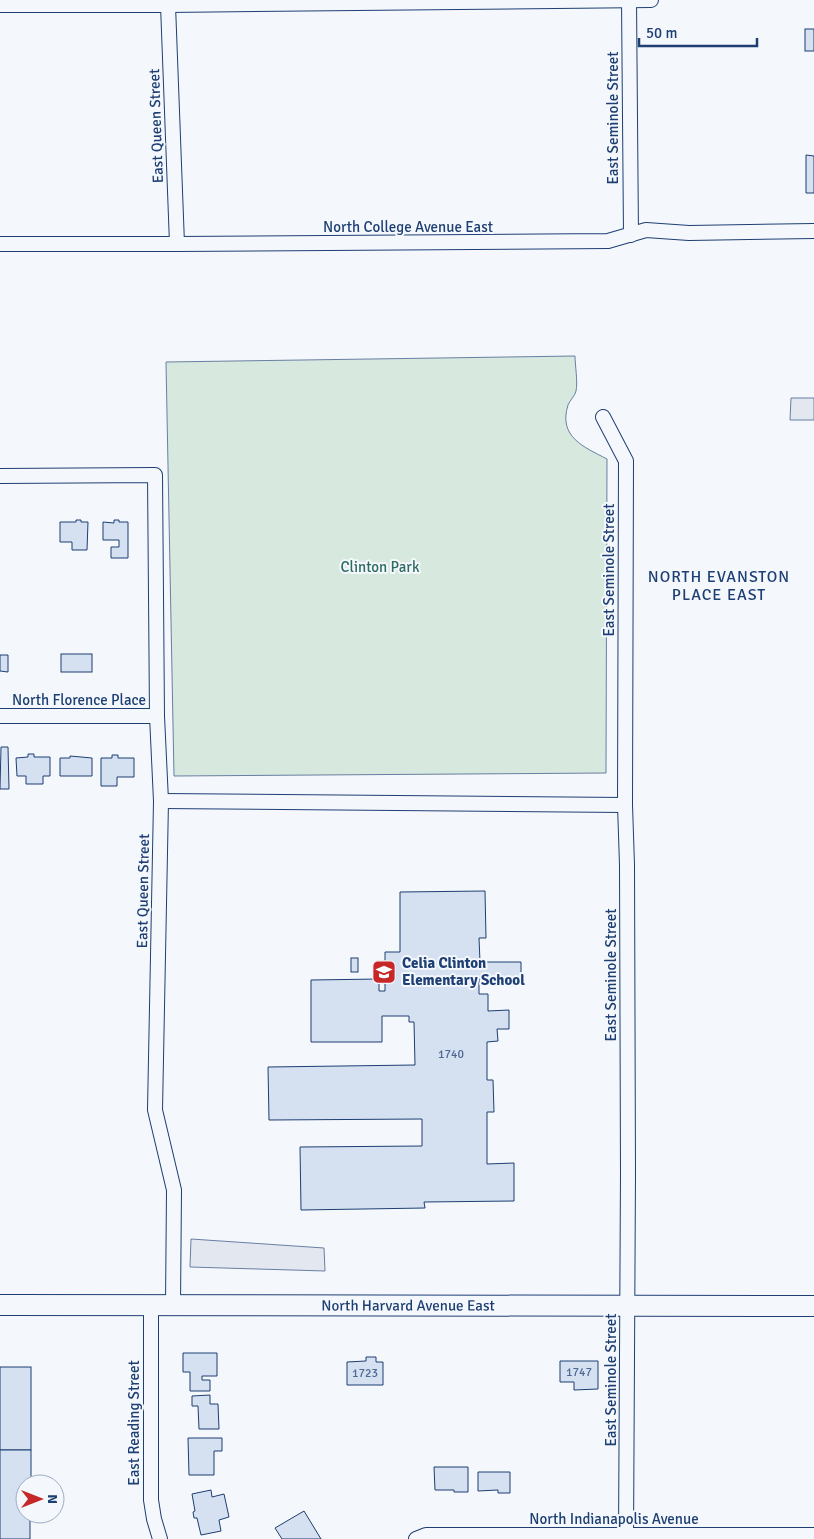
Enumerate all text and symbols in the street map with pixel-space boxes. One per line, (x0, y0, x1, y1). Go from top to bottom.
scale bar (639, 15, 756, 47)
text: 50 m (646, 24, 677, 42)
street label: East Seminole Street (604, 51, 622, 185)
street label: East Queen Street (145, 68, 167, 184)
street label: North College Avenue East (323, 218, 493, 236)
street label: East Seminole Street (600, 503, 618, 637)
park label: Clinton Park (341, 558, 420, 576)
district label: NORTH EVANSTON PLACE EAST (648, 567, 790, 605)
street label: North Florence Place (12, 691, 146, 709)
street label: East Queen Street (133, 834, 153, 948)
street label: East Seminole Street (602, 908, 620, 1042)
place label: Celia Clinton Elementary School (402, 954, 525, 989)
school or university icon: Celia Clinton Elementary School (371, 959, 397, 985)
house number: 1740 (438, 1047, 464, 1062)
street label: North Harvard Avenue East (321, 1296, 495, 1315)
street label: East Seminole Street (602, 1313, 620, 1447)
street label: East Reading Street (125, 1360, 143, 1486)
house number: 1747 (566, 1365, 592, 1380)
house number: 1723 (352, 1366, 378, 1381)
north arrow (15, 1474, 65, 1524)
text: N (44, 1494, 61, 1504)
street label: North Indianapolis Avenue (529, 1510, 699, 1528)

